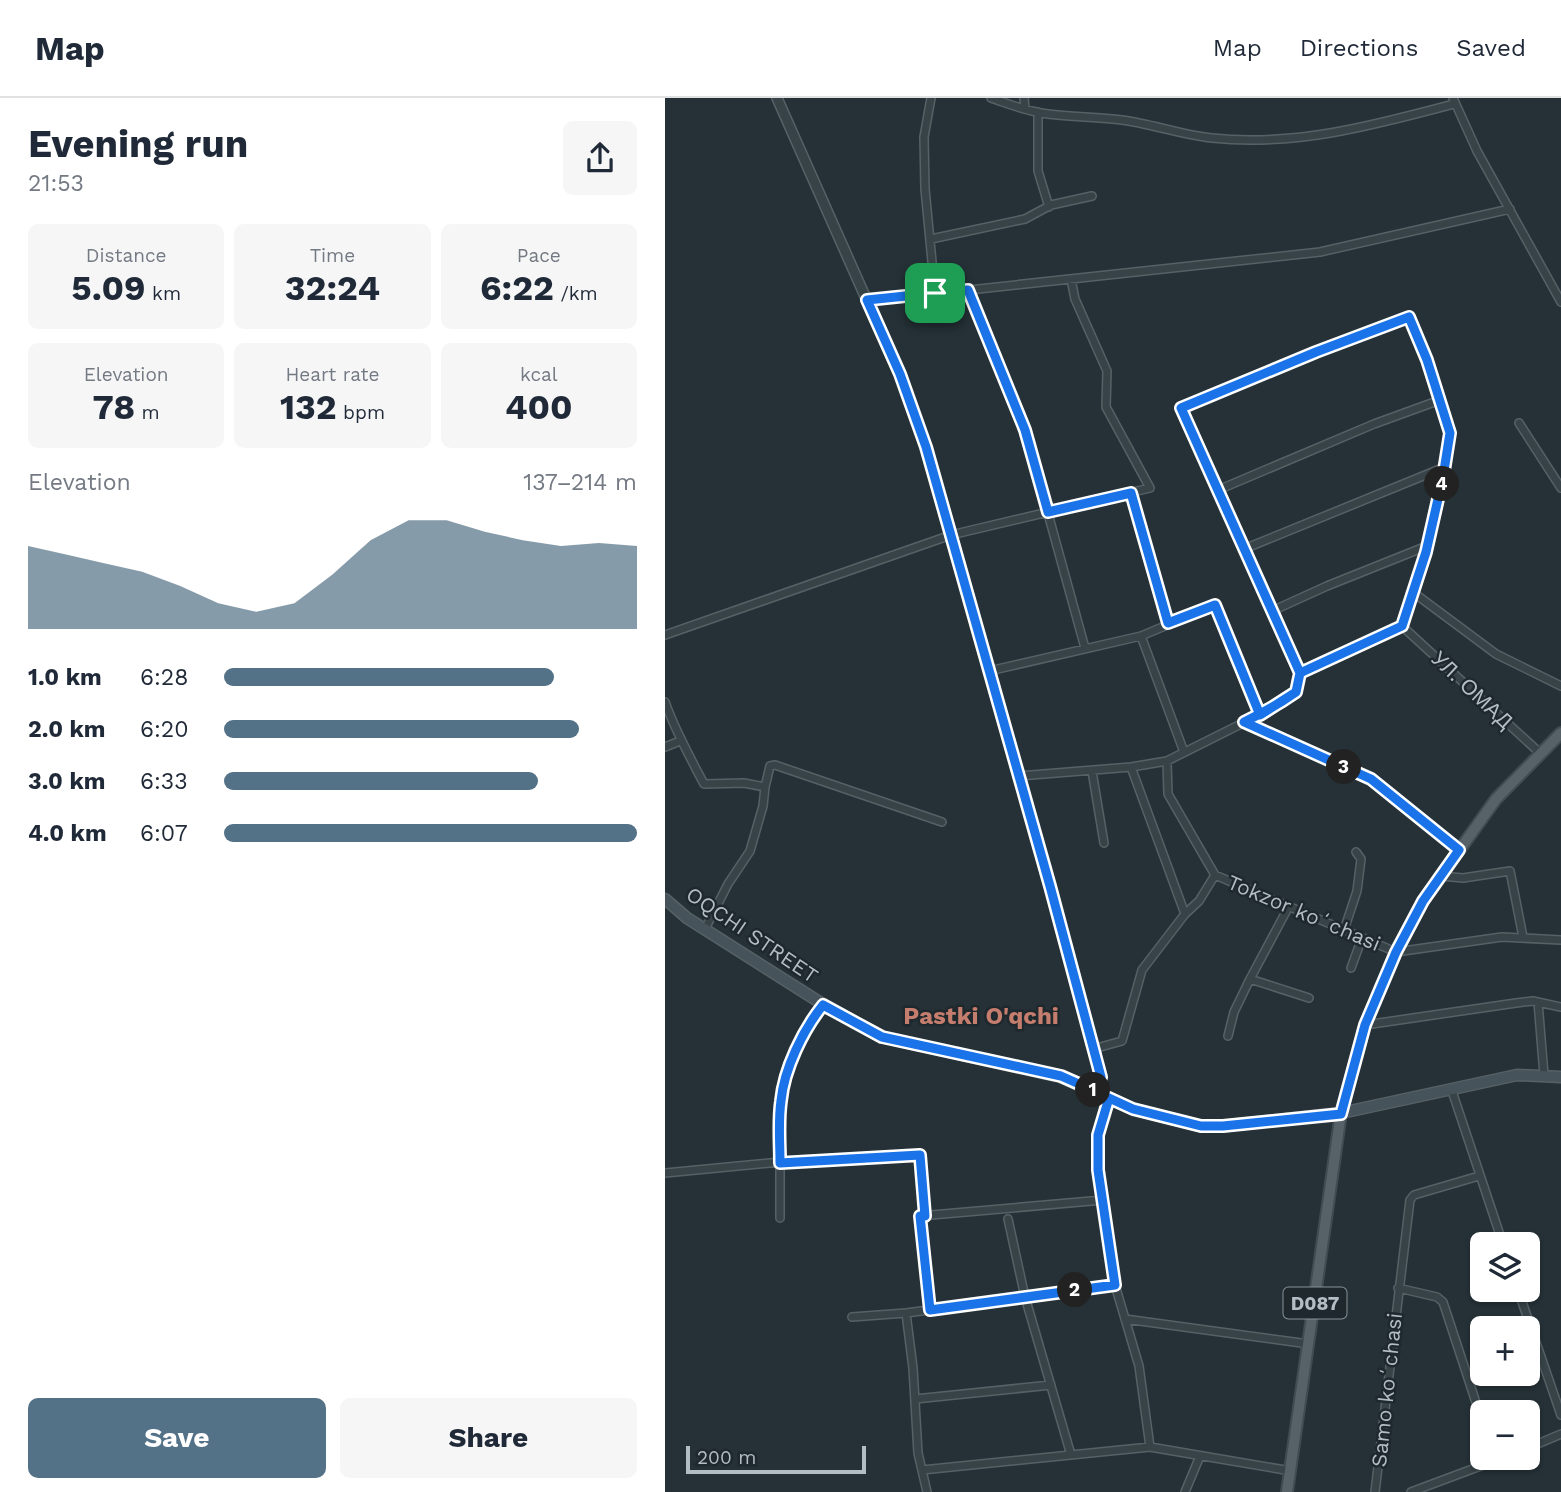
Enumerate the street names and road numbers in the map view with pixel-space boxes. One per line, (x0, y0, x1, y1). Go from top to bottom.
street label: УЛ. ОМАД (1427, 646, 1518, 734)
street label: Tokzor koʻchasi (1224, 869, 1384, 956)
street label: OQCHI STREET (682, 881, 823, 988)
road number: D087 (1283, 1288, 1347, 1318)
street label: Samo koʻchasi (1366, 1312, 1407, 1468)

